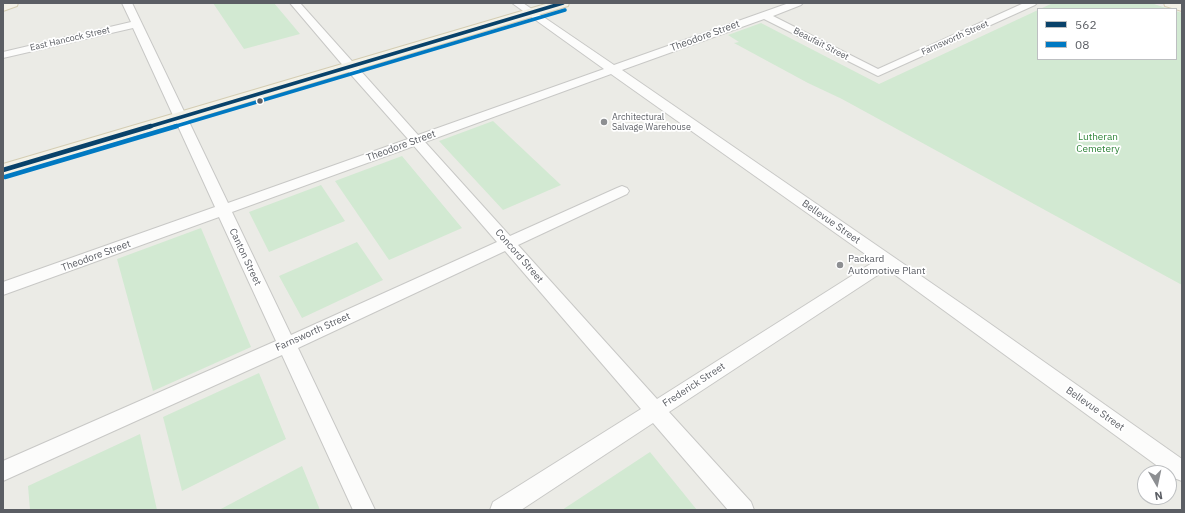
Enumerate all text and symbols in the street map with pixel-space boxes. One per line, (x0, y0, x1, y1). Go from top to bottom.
legend (1037, 8, 1177, 60)
text: 562 (1075, 17, 1097, 32)
street label: Theodore Street (669, 18, 741, 54)
street label: Farnsworth Street (920, 18, 990, 58)
street label: East Hancock Street (29, 25, 111, 53)
street label: Beaufait Street (792, 25, 850, 63)
text: 08 (1075, 37, 1089, 52)
unlabelled marker (255, 96, 265, 106)
place label: Architectural Salvage Warehouse (612, 112, 691, 133)
marker: Architectural Salvage Warehouse (599, 117, 609, 127)
street label: Theodore Street (365, 128, 437, 164)
park label: Lutheran Cemetery (1076, 131, 1120, 154)
street label: Bellevue Street (799, 197, 863, 247)
street label: Canton Street (227, 226, 263, 288)
street label: Concord Street (492, 227, 546, 285)
street label: Theodore Street (60, 238, 132, 274)
place label: Packard Automotive Plant (848, 253, 925, 276)
marker: Packard Automotive Plant (835, 260, 845, 270)
street label: Farnsworth Street (274, 310, 352, 354)
street label: Frederick Street (661, 360, 727, 410)
street label: Bellevue Street (1063, 384, 1127, 434)
north arrow (1137, 465, 1177, 505)
text: N (1154, 488, 1164, 503)

